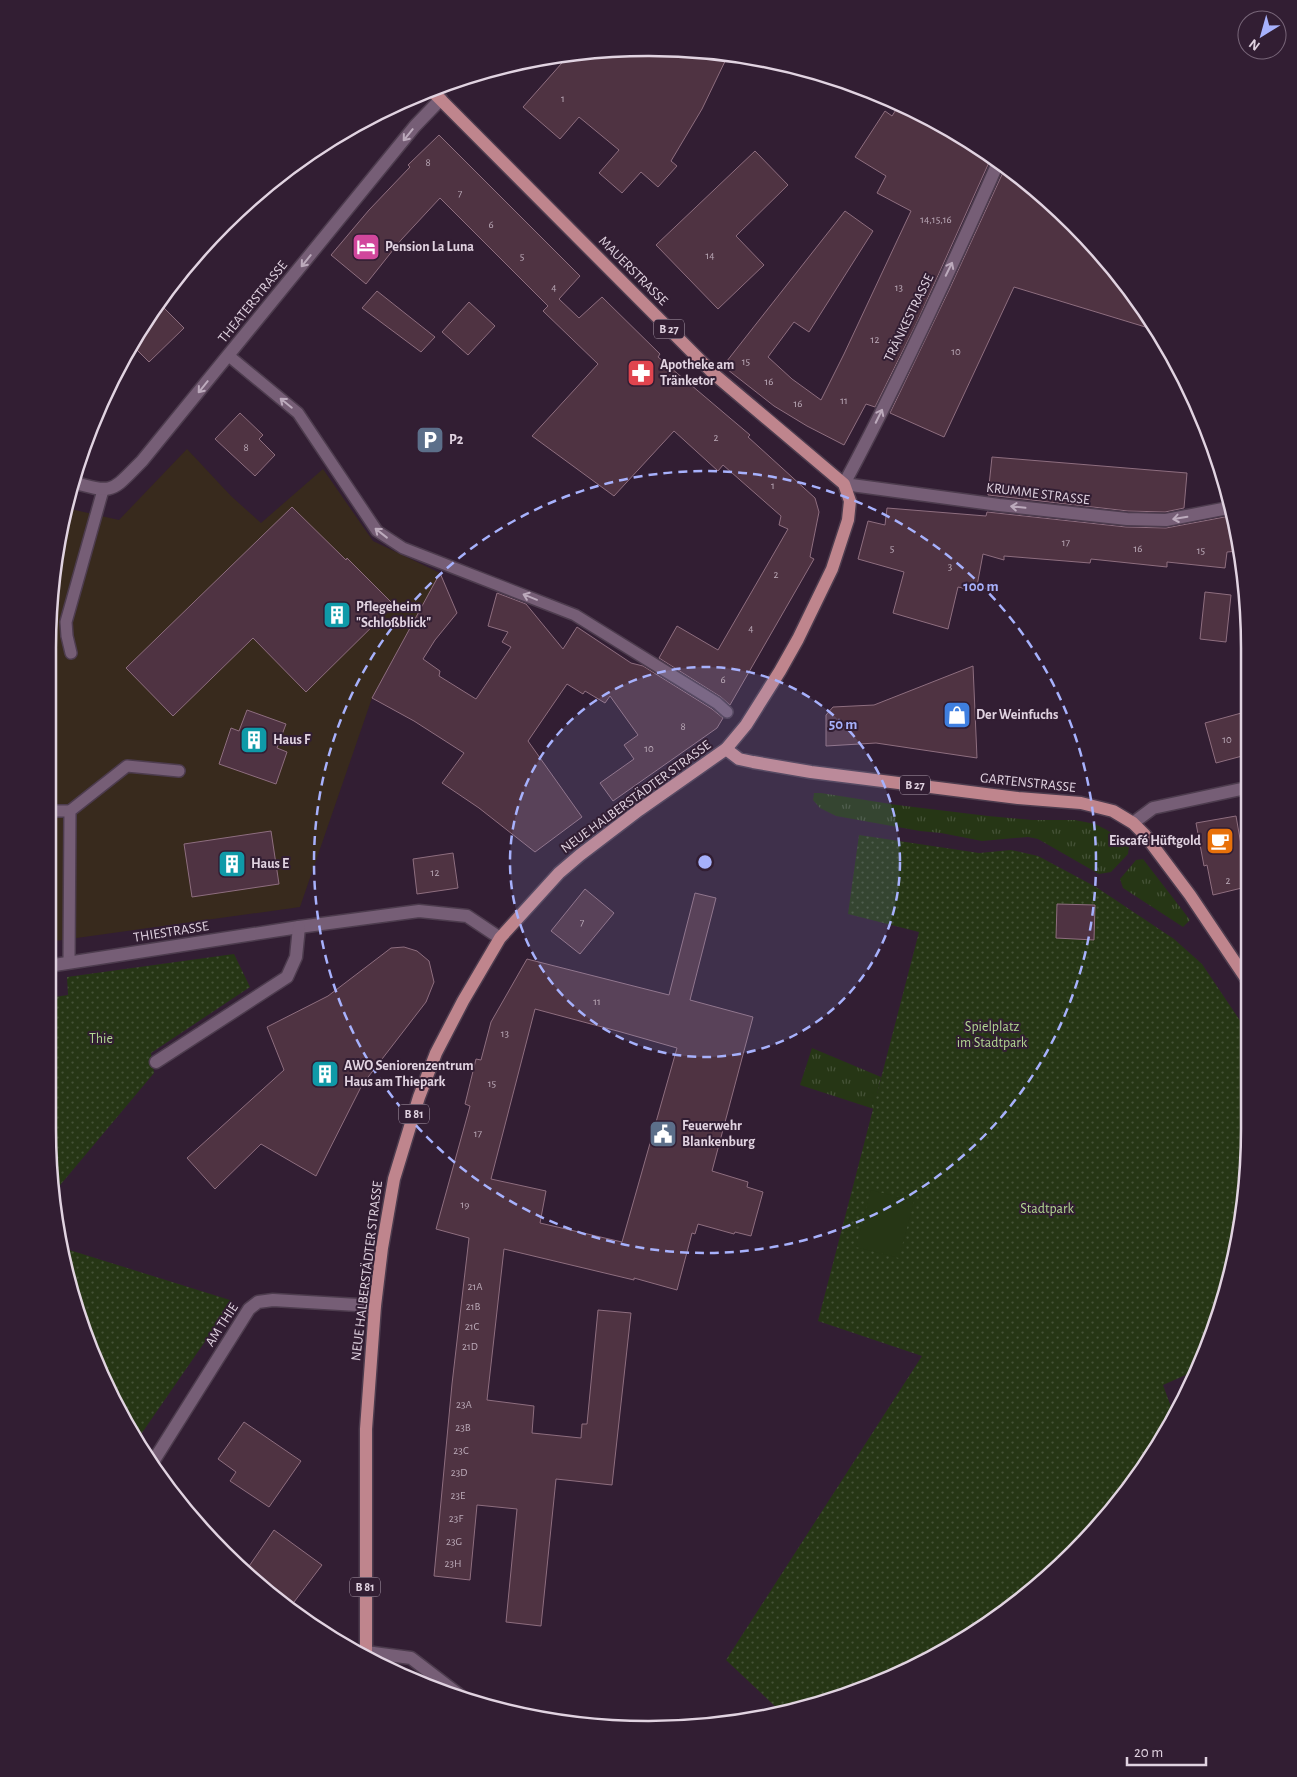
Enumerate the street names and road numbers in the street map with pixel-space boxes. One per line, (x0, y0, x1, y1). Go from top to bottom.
street label: MAUERSTRASSE (596, 234, 670, 308)
street label: THEATERSTRASSE (216, 258, 290, 346)
street label: TRÄNKESTRASSE (880, 271, 936, 364)
road number: B 27 (654, 320, 684, 338)
street label: KRUMME STRASSE (985, 481, 1091, 507)
street label: NEUE HALBERSTÄDTER STRASSE (557, 736, 714, 856)
street label: GARTENSTRASSE (980, 771, 1077, 795)
road number: B 27 (900, 776, 930, 794)
street label: THIESTRASSE (132, 919, 210, 945)
road number: B 81 (399, 1104, 429, 1124)
street label: NEUE HALBERSTÄDTER STRASSE (347, 1180, 385, 1362)
street label: AM THIE (203, 1301, 241, 1349)
road number: B 81 (350, 1578, 380, 1596)

